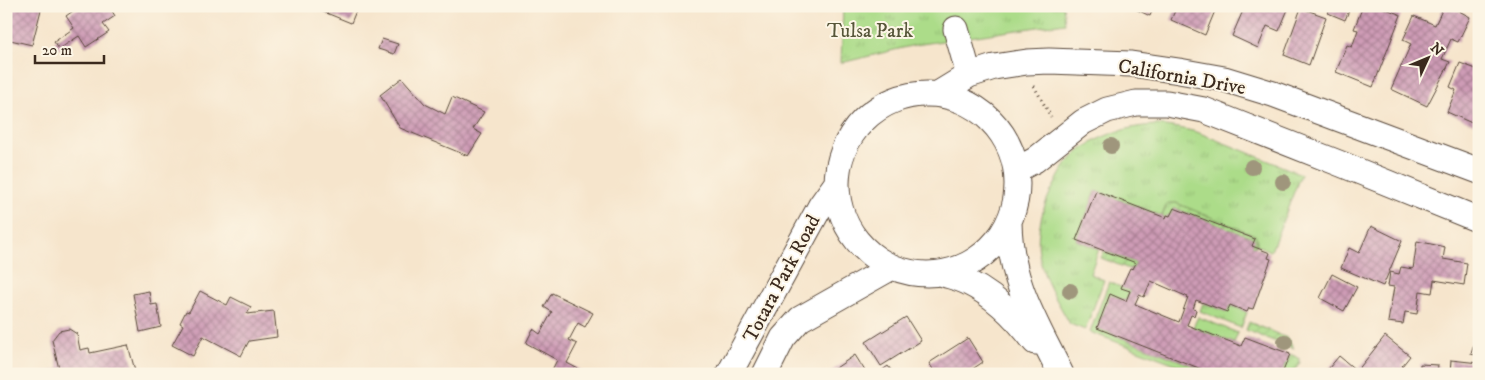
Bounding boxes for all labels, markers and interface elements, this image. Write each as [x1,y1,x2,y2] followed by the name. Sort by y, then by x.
[827,19,913,44] park label: Tulsa Park
[35,32,104,64] scale bar
[1402,32,1452,82] north arrow
[1426,39,1447,60] text: N
[42,41,72,60] text: 20 m
[1116,54,1248,101] street label: California Drive
[738,211,826,347] street label: Totara Park Road

